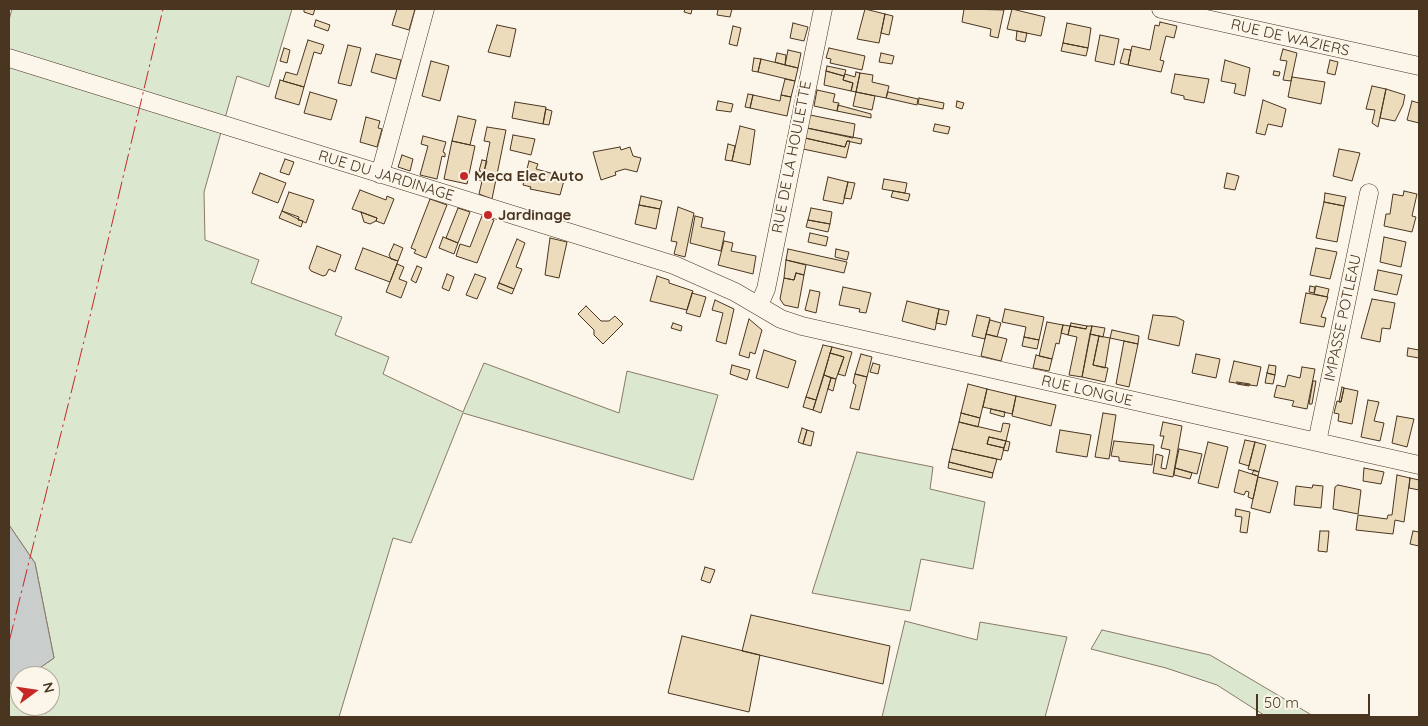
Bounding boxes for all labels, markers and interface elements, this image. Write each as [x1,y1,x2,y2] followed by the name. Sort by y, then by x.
[1229,16,1351,60] street label: RUE DE WAZIERS
[768,79,816,235] street label: RUE DE LA HOULETTE
[316,147,456,205] street label: RUE DU JARDINAGE
[474,167,584,185] place label: Meca Elec Auto
[458,170,470,182] marker: Meca Elec Auto
[498,206,571,224] place label: Jardinage
[482,209,494,221] marker: Jardinage
[1321,253,1365,383] street label: IMPASSE POTLEAU
[1040,372,1134,410] street label: RUE LONGUE
[10,666,60,716] north arrow
[39,680,59,695] text: N
[1258,684,1372,716] scale bar
[1264,693,1299,712] text: 50 m

